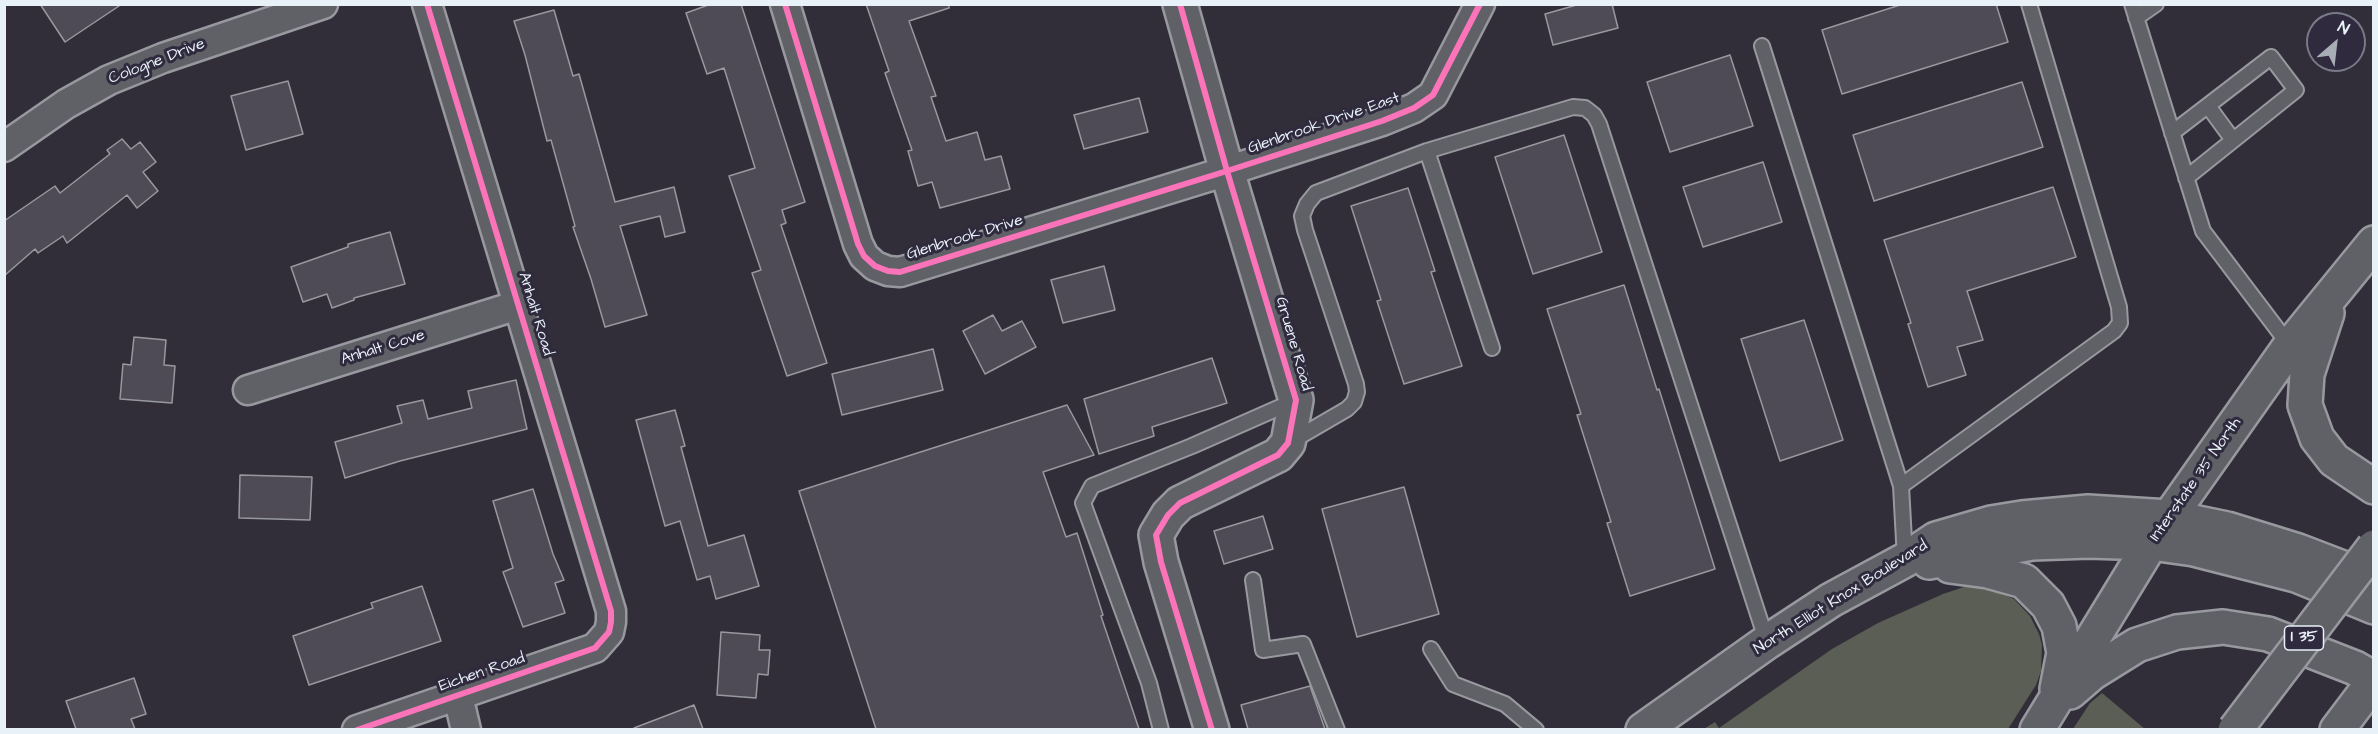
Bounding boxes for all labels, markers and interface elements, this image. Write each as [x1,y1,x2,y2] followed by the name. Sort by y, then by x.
[2306,12,2366,72] north arrow
[2334,16,2353,40] text: N
[106,35,208,89] street label: Cologne Drive
[1246,89,1402,159] street label: Glenbrook Drive East
[904,211,1026,265] street label: Glenbrook Drive
[513,270,557,358] street label: Anhalt Road
[1270,295,1316,393] street label: Gruene Road
[339,326,427,370] street label: Anhalt Cove
[2146,414,2246,546] street label: Interstate 35 North
[1751,537,1931,659] street label: North Elliot Knox Boulevard
[2284,626,2324,650] road number: I 35
[436,649,528,697] street label: Eichen Road

